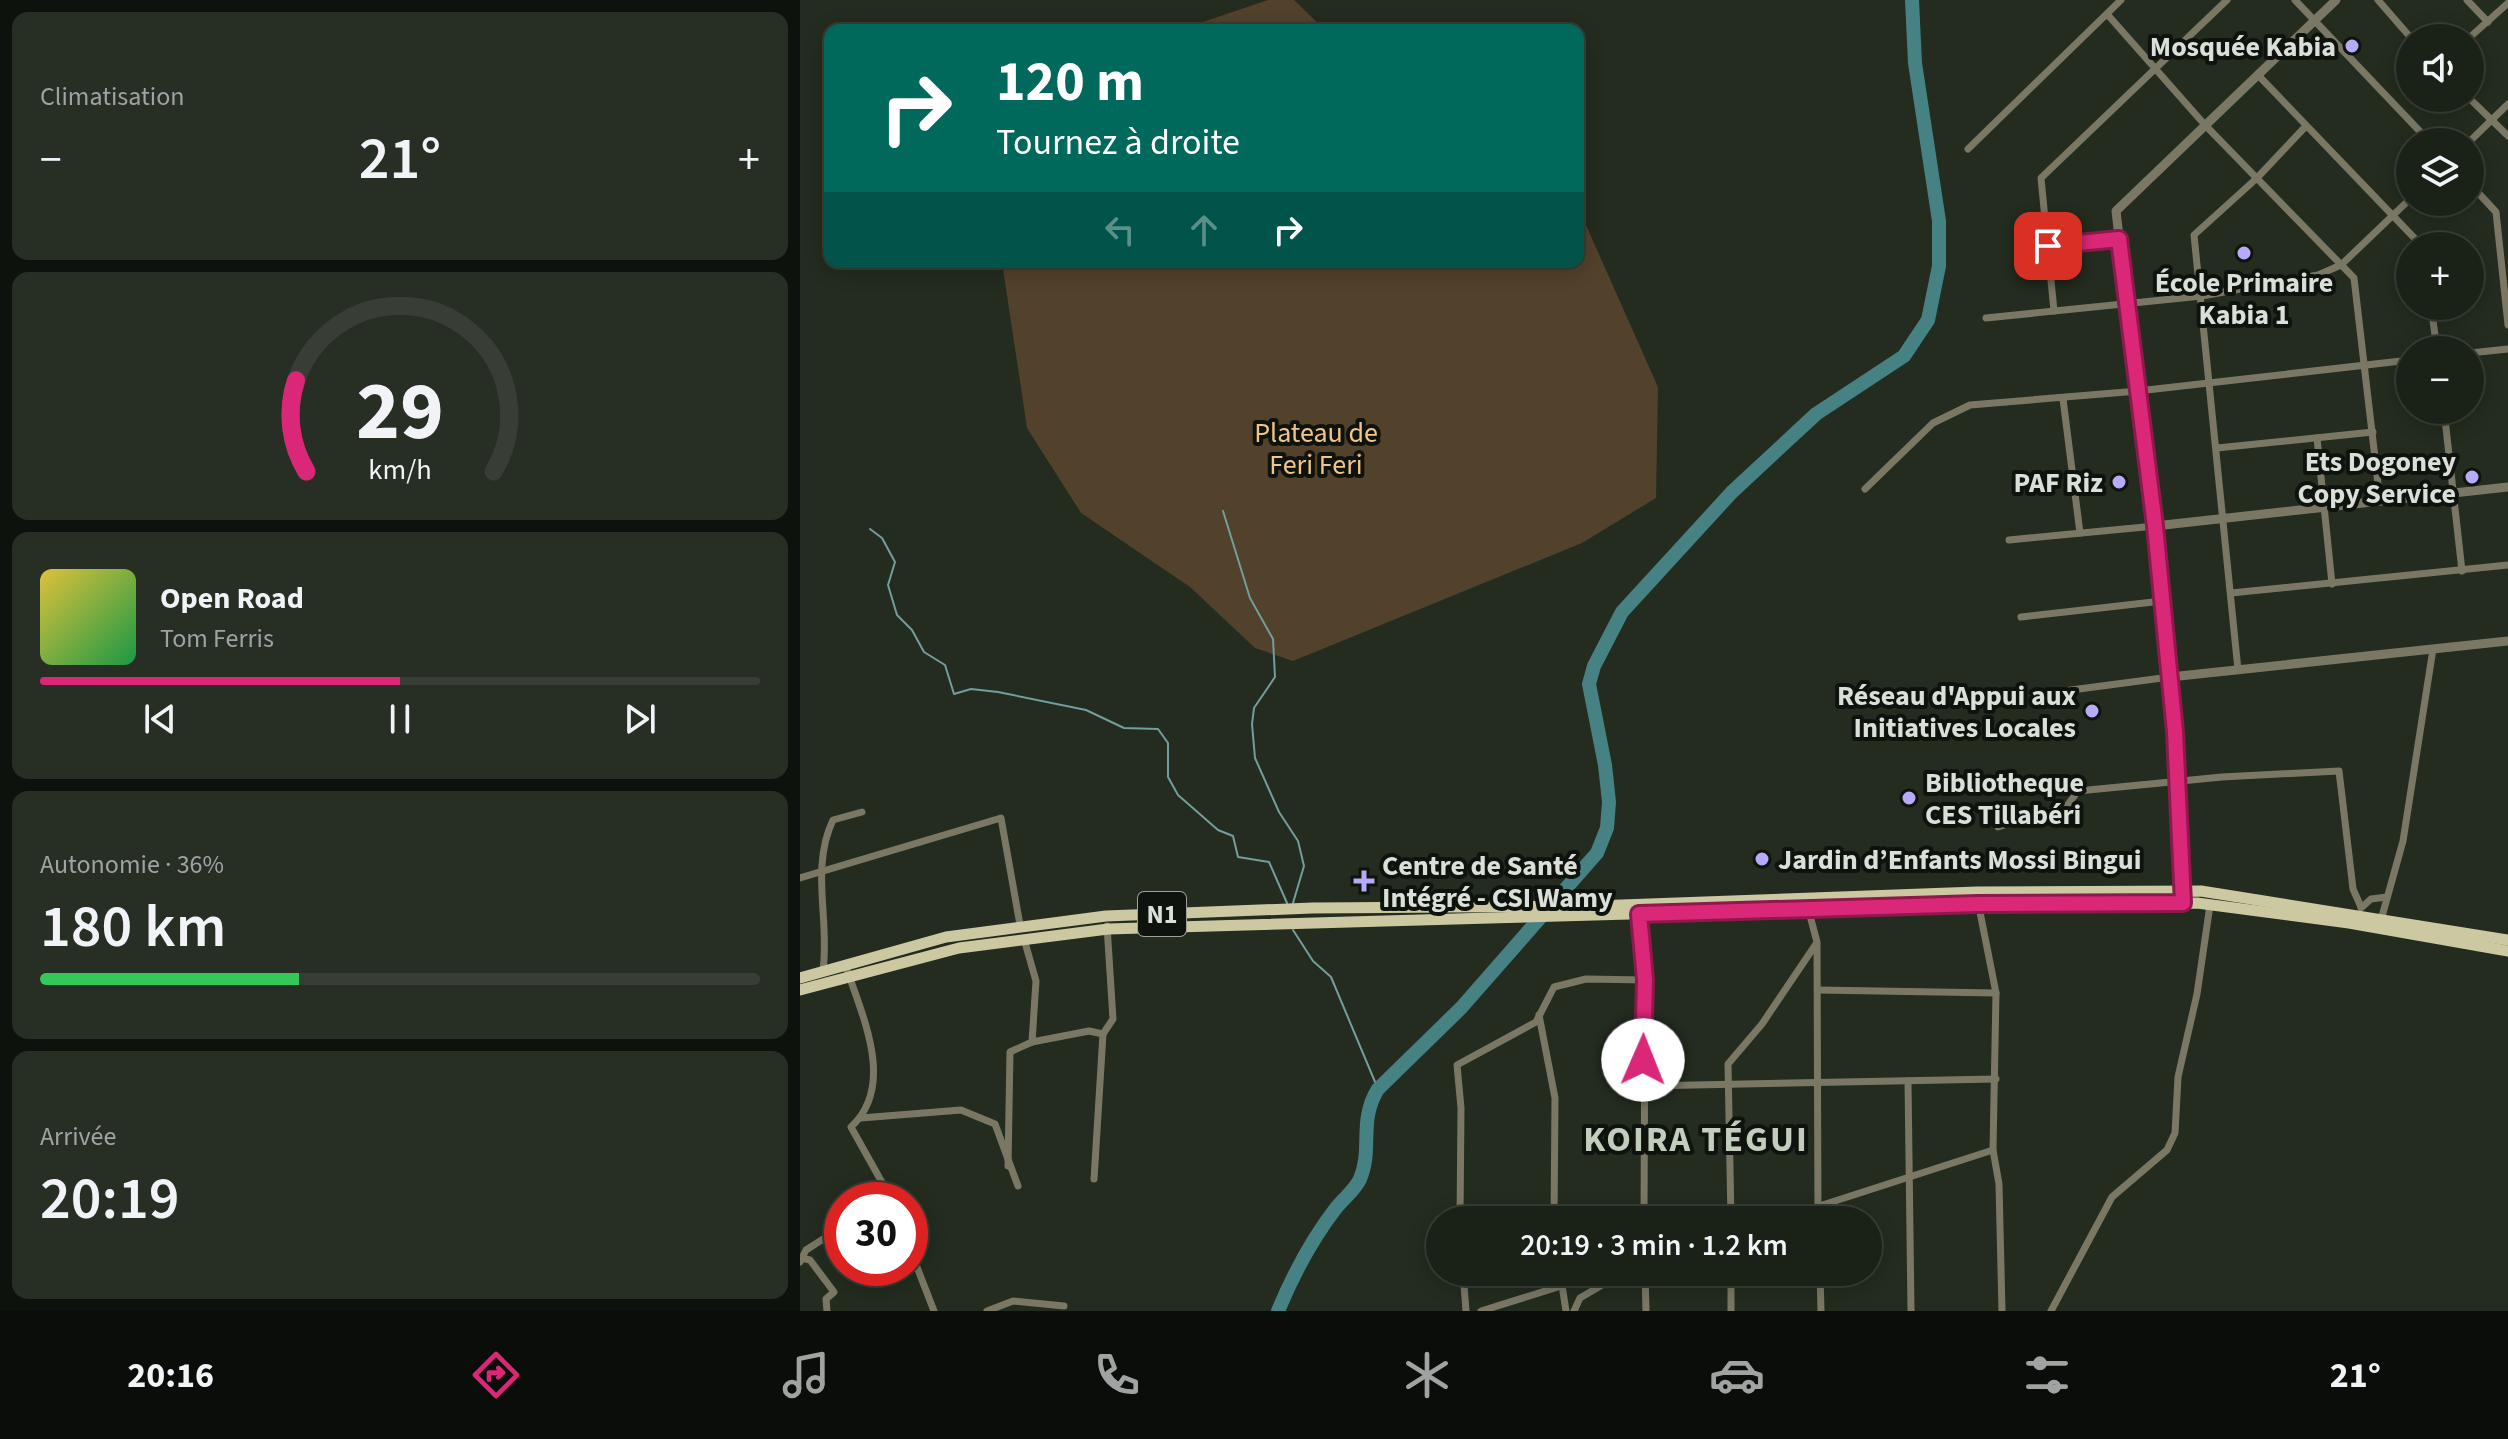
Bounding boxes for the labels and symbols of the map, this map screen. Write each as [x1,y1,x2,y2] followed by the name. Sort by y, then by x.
[2150,27,2336,67] place label: Mosquée Kabia
[2343,37,2361,55] marker: Mosquée Kabia
[2014,212,2082,280] pin
[2235,244,2253,262] marker: École Primaire Kabia 1
[2155,263,2333,335] place label: École Primaire Kabia 1
[1254,413,1378,485] park label: Plateau de Feri Feri
[2298,442,2456,514] place label: Ets Dogoney Copy Service
[2013,463,2103,503] place label: PAF Riz
[2463,468,2481,486] marker: Ets Dogoney Copy Service
[2110,473,2128,491] marker: PAF Riz
[1837,676,2076,748] place label: Réseau d'Appui aux Initiatives Locales
[2083,702,2101,720] marker: Réseau d'Appui aux Initiatives Locales
[1925,763,2084,835] place label: Bibliotheque CES Tillabéri
[1900,789,1918,807] marker: Bibliotheque CES Tillabéri
[1778,840,2141,880] place label: Jardin d’Enfants Mossi Bingui
[1382,846,1613,918] place label: Centre de Santé Intégré - CSI Wamy
[1753,850,1771,868] marker: Jardin d’Enfants Mossi Bingui
[1353,870,1375,892] marker: Centre de Santé Intégré - CSI Wamy
[1138,892,1186,936] road number: N1
[1601,1018,1685,1102] position arrow
[1583,1114,1809,1165] district label: KOIRA TÉGUI
[824,1182,928,1286] speed limit sign: 30

